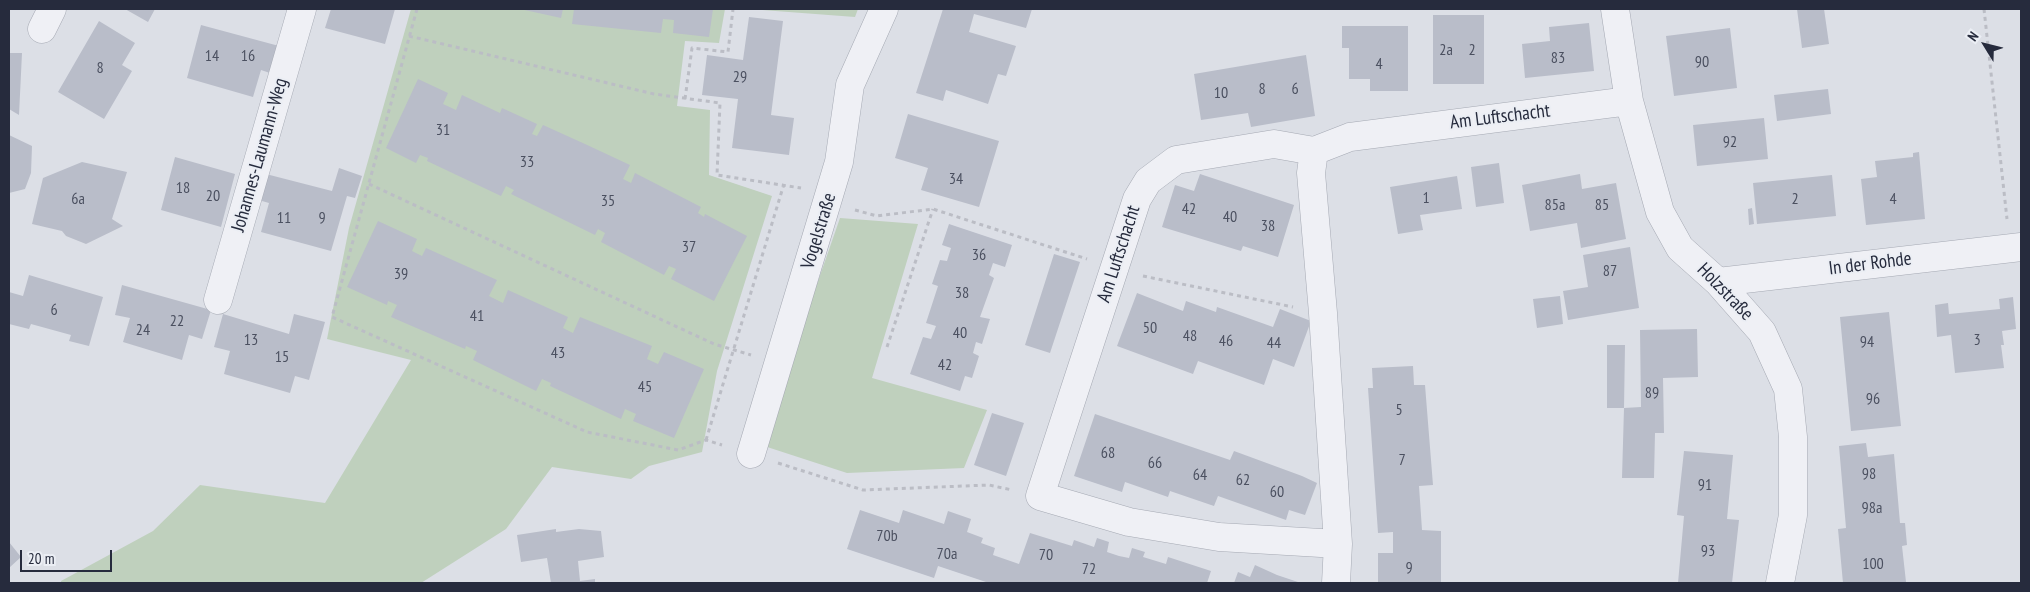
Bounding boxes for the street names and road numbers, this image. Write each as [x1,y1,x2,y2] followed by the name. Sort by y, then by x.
[227,76,293,234] street label: Johannes-Laumann-Weg
[1449,100,1551,134] street label: Am Luftschacht
[797,190,841,272] street label: Vogelstraße
[1093,203,1145,305] street label: Am Luftschacht
[1827,248,1913,280] street label: In der Rohde
[1692,258,1758,326] street label: Holzstraße

